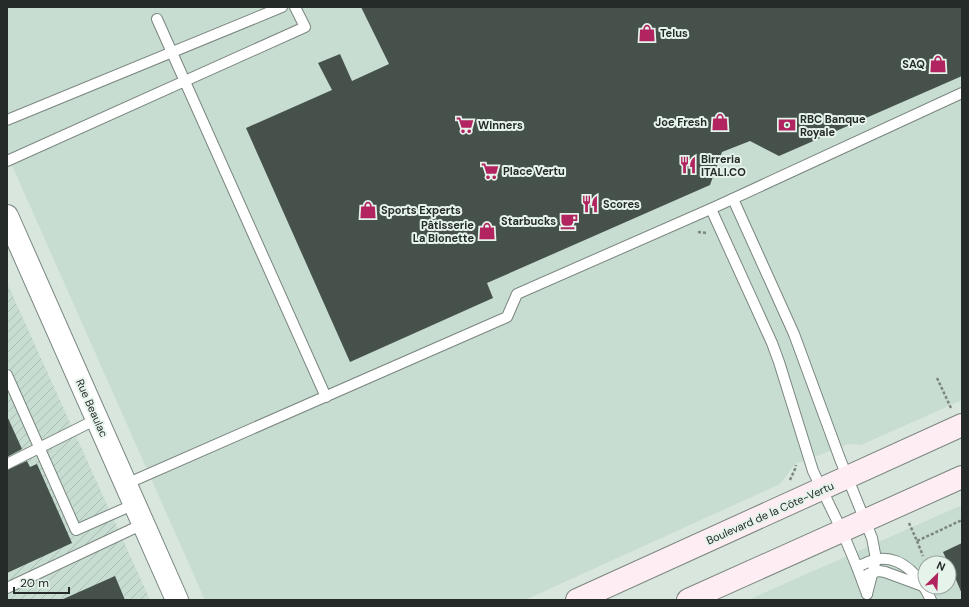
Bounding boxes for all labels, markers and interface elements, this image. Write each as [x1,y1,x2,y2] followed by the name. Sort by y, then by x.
[637,23,657,43] shop icon: Telus
[660,26,688,40] place label: Telus
[928,54,948,74] shop icon: SAQ
[902,57,925,71] place label: SAQ
[710,112,730,132] shop icon: Joe Fresh
[800,112,866,139] place label: RBC Banque Royale
[455,115,475,135] supermarket icon: Winners
[655,115,707,129] place label: Joe Fresh
[777,115,797,135] bank icon: RBC Banque Royale
[478,118,523,132] place label: Winners
[701,152,746,179] place label: Birreria ITALI.CO
[678,155,698,175] restaurant icon: Birreria ITALI.CO
[480,161,500,181] supermarket icon: Place Vertu
[503,164,565,178] place label: Place Vertu
[580,194,600,214] restaurant icon: Scores
[603,197,640,211] place label: Scores
[358,200,378,220] shop icon: Sports Experts
[381,203,461,217] place label: Sports Experts
[559,211,579,231] cafe icon: Starbucks
[501,214,556,228] place label: Starbucks
[413,218,474,245] place label: Pâtisserie La Bionette
[477,221,497,241] shop icon: Pâtisserie La Bionette
[73,377,111,439] street label: Rue Beaulac
[704,478,836,548] street label: Boulevard de la Côte-Vertu
[917,555,957,595] north arrow
[935,558,948,574] text: N
[14,569,69,595] scale bar
[20,575,49,591] text: 20 m

